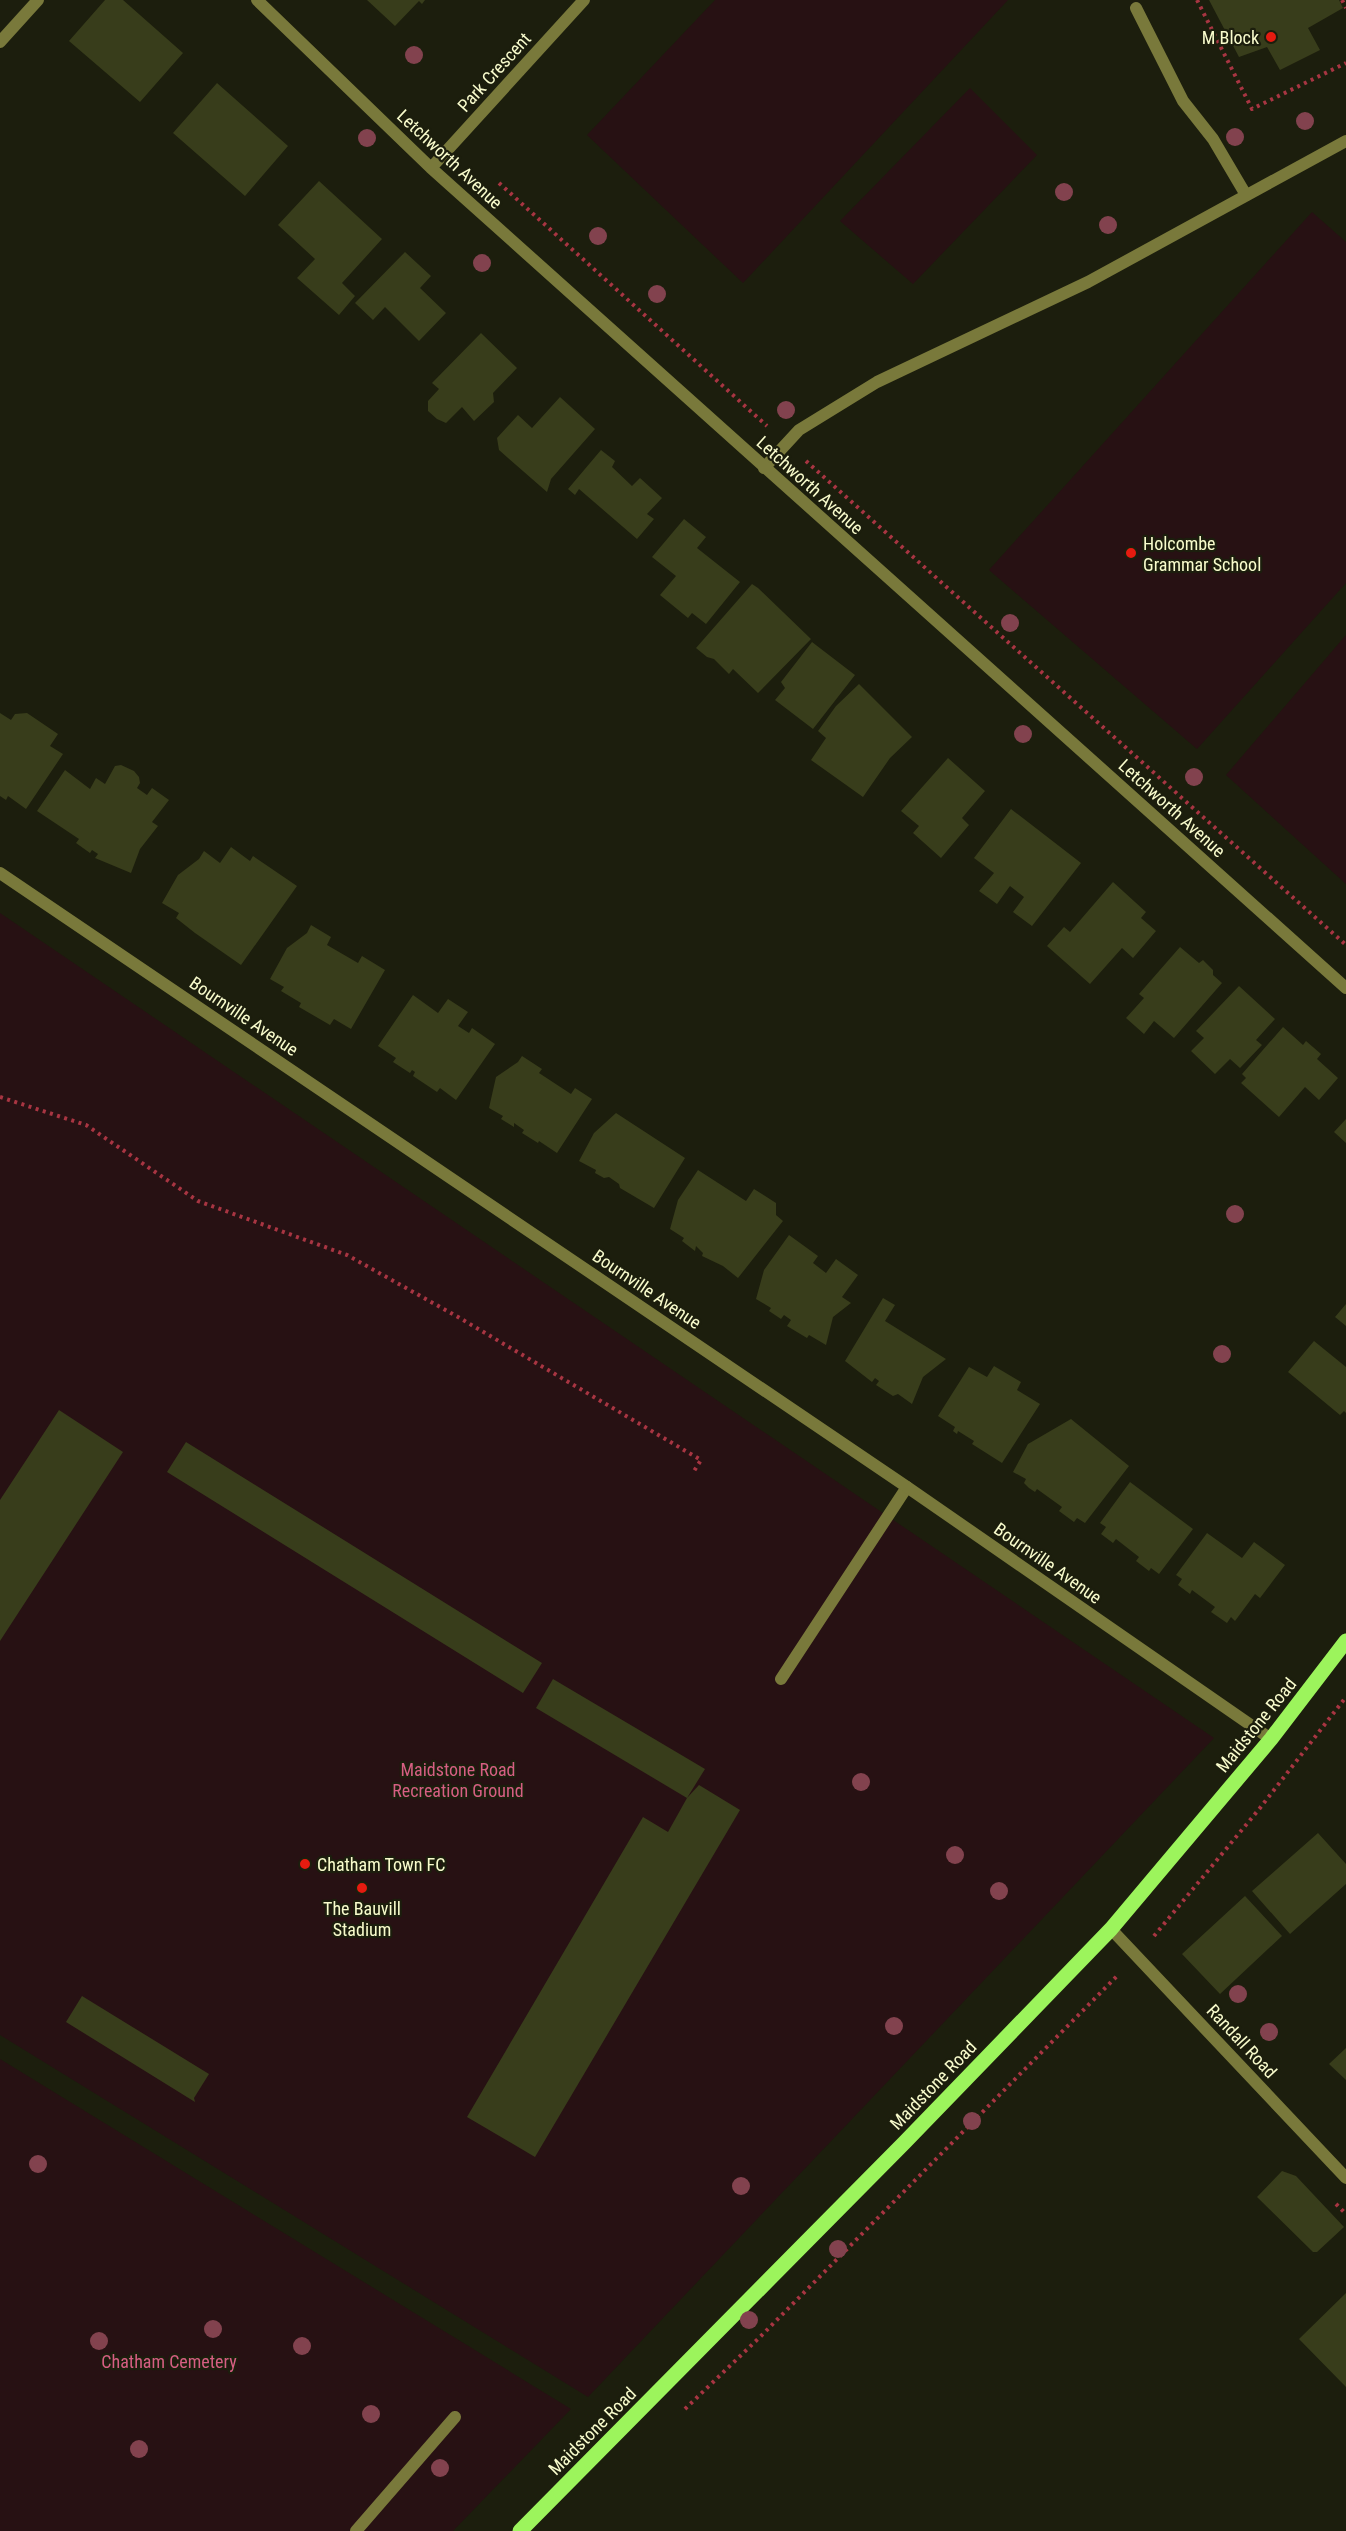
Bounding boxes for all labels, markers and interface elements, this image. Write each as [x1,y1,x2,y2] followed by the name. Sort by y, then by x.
[1202,27,1259,48] place label: M Block
[453,28,535,116] street label: Park Crescent
[1264,30,1278,44] marker: M Block
[393,105,507,213] street label: Letchworth Avenue
[752,432,868,538] street label: Letchworth Avenue
[1143,533,1261,575] place label: Holcombe Grammar School
[1124,546,1138,560] marker: Holcombe Grammar School
[1114,755,1230,861] street label: Letchworth Avenue
[186,972,302,1060] street label: Bournville Avenue
[589,1245,705,1333] street label: Bournville Avenue
[990,1518,1106,1608] street label: Bournville Avenue
[1212,1674,1300,1776] street label: Maidstone Road
[392,1759,524,1801] park label: Maidstone Road Recreation Ground
[317,1854,445,1875] place label: Chatham Town FC
[298,1857,312,1871] marker: Chatham Town FC
[355,1881,369,1895] marker: The Bauvill Stadium
[323,1898,401,1940] place label: The Bauvill Stadium
[1203,2000,1281,2082] street label: Randall Road
[885,2036,981,2134] street label: Maidstone Road
[101,2351,237,2372] park label: Chatham Cemetery
[544,2383,640,2479] street label: Maidstone Road

